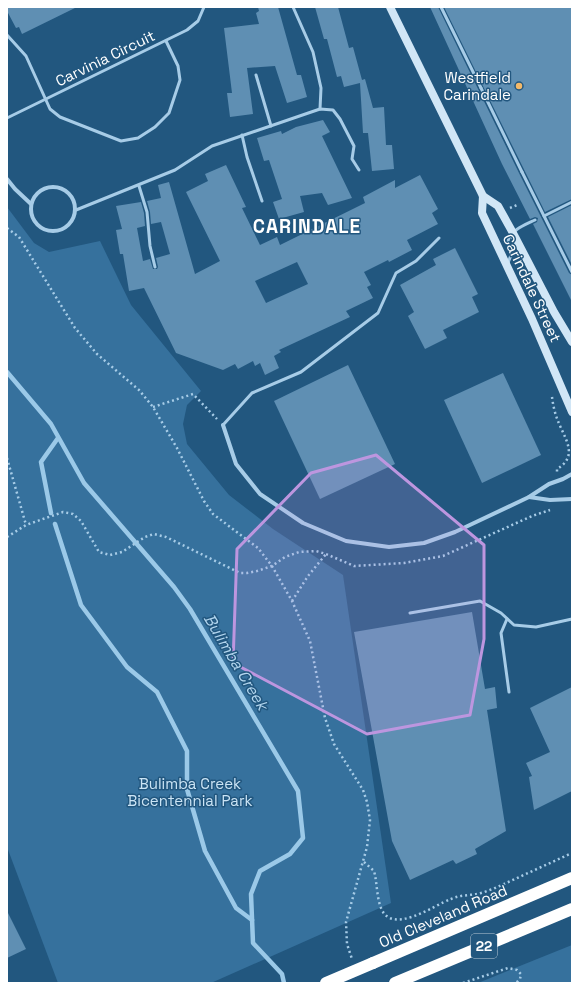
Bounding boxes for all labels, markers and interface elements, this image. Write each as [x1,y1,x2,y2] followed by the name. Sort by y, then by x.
[52,26,158,90] street label: Carvinia Circuit
[443,68,511,104] place label: Westfield Carindale
[514,81,524,91] marker: Westfield Carindale
[253,214,361,239] district label: CARINDALE
[499,231,565,345] street label: Carindale Street
[199,610,274,716] water label: Bulimba Creek
[127,774,253,810] park label: Bulimba Creek Bicentennial Park
[376,880,510,952] street label: Old Cleveland Road
[471,934,497,958] road number: 22

